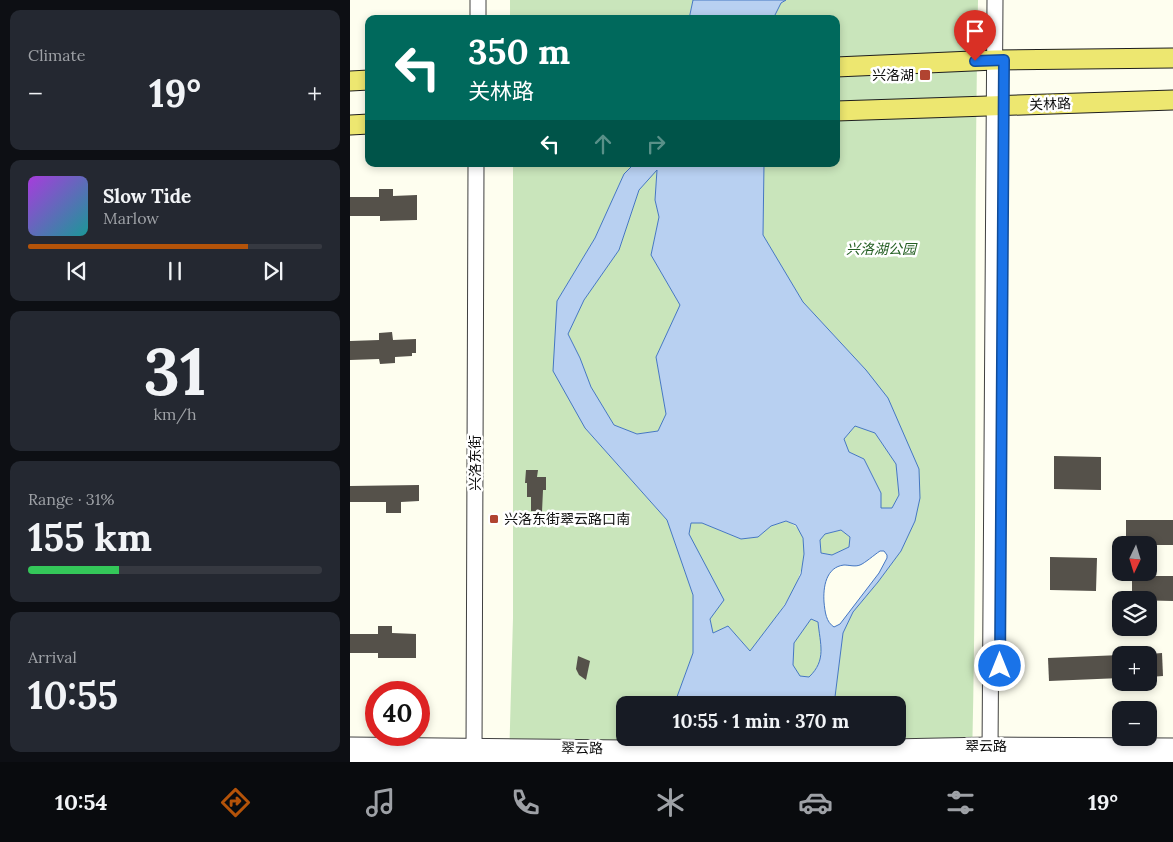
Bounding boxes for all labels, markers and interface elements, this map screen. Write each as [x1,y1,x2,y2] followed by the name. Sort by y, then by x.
[954,10,996,61] pin
[961,17,989,45] icon: arrive
[468,29,570,74] text: 350 m
[385,35,450,100] icon: left
[28,45,85,65] text: Climate
[872,66,914,84] place label: 兴洛湖
[918,68,932,82] marker: 兴洛湖
[149,69,201,117] text: 19°
[28,76,43,112] text: −
[307,76,322,112] text: +
[468,77,534,105] text: 关林路
[1029,94,1071,114] street label: 关林路
[536,130,564,158] icon: left
[589,130,617,158] icon: ahead
[642,130,670,158] icon: right
[103,184,191,208] text: Slow Tide
[103,208,159,228] text: Marlow
[846,240,918,258] park label: 兴洛湖公园
[63,257,91,285] icon: previous
[161,257,189,285] icon: pause
[259,257,287,285] icon: next
[144,330,206,413] text: 31
[153,404,197,424] text: km/h
[466,435,484,491] street label: 兴洛东街
[28,489,115,509] text: Range · 31%
[504,510,630,528] place label: 兴洛东街翠云路口南
[28,513,152,561] text: 155 km
[488,513,500,525] marker: 兴洛东街翠云路口南
[1112,536,1158,581] north arrow
[1112,536,1157,746] map controls
[1112,591,1157,636] button: layers
[973,639,1025,691] position arrow
[1112,646,1157,691] button: +
[28,647,77,667] text: Arrival
[28,671,118,719] text: 10:55
[365,681,430,746] speed limit sign: 40
[1112,701,1157,746] button: −
[673,709,849,733] text: 10:55 · 1 min · 370 m
[965,737,1007,755] street label: 翠云路
[561,739,603,757] street label: 翠云路
[218,785,253,820] icon: directions
[363,785,398,820] icon: music
[508,785,543,820] icon: phone
[653,785,688,820] icon: climate
[798,785,833,820] icon: car
[943,785,978,820] icon: filters
[55,788,108,816] text: 10:54
[1088,788,1118,816] text: 19°

